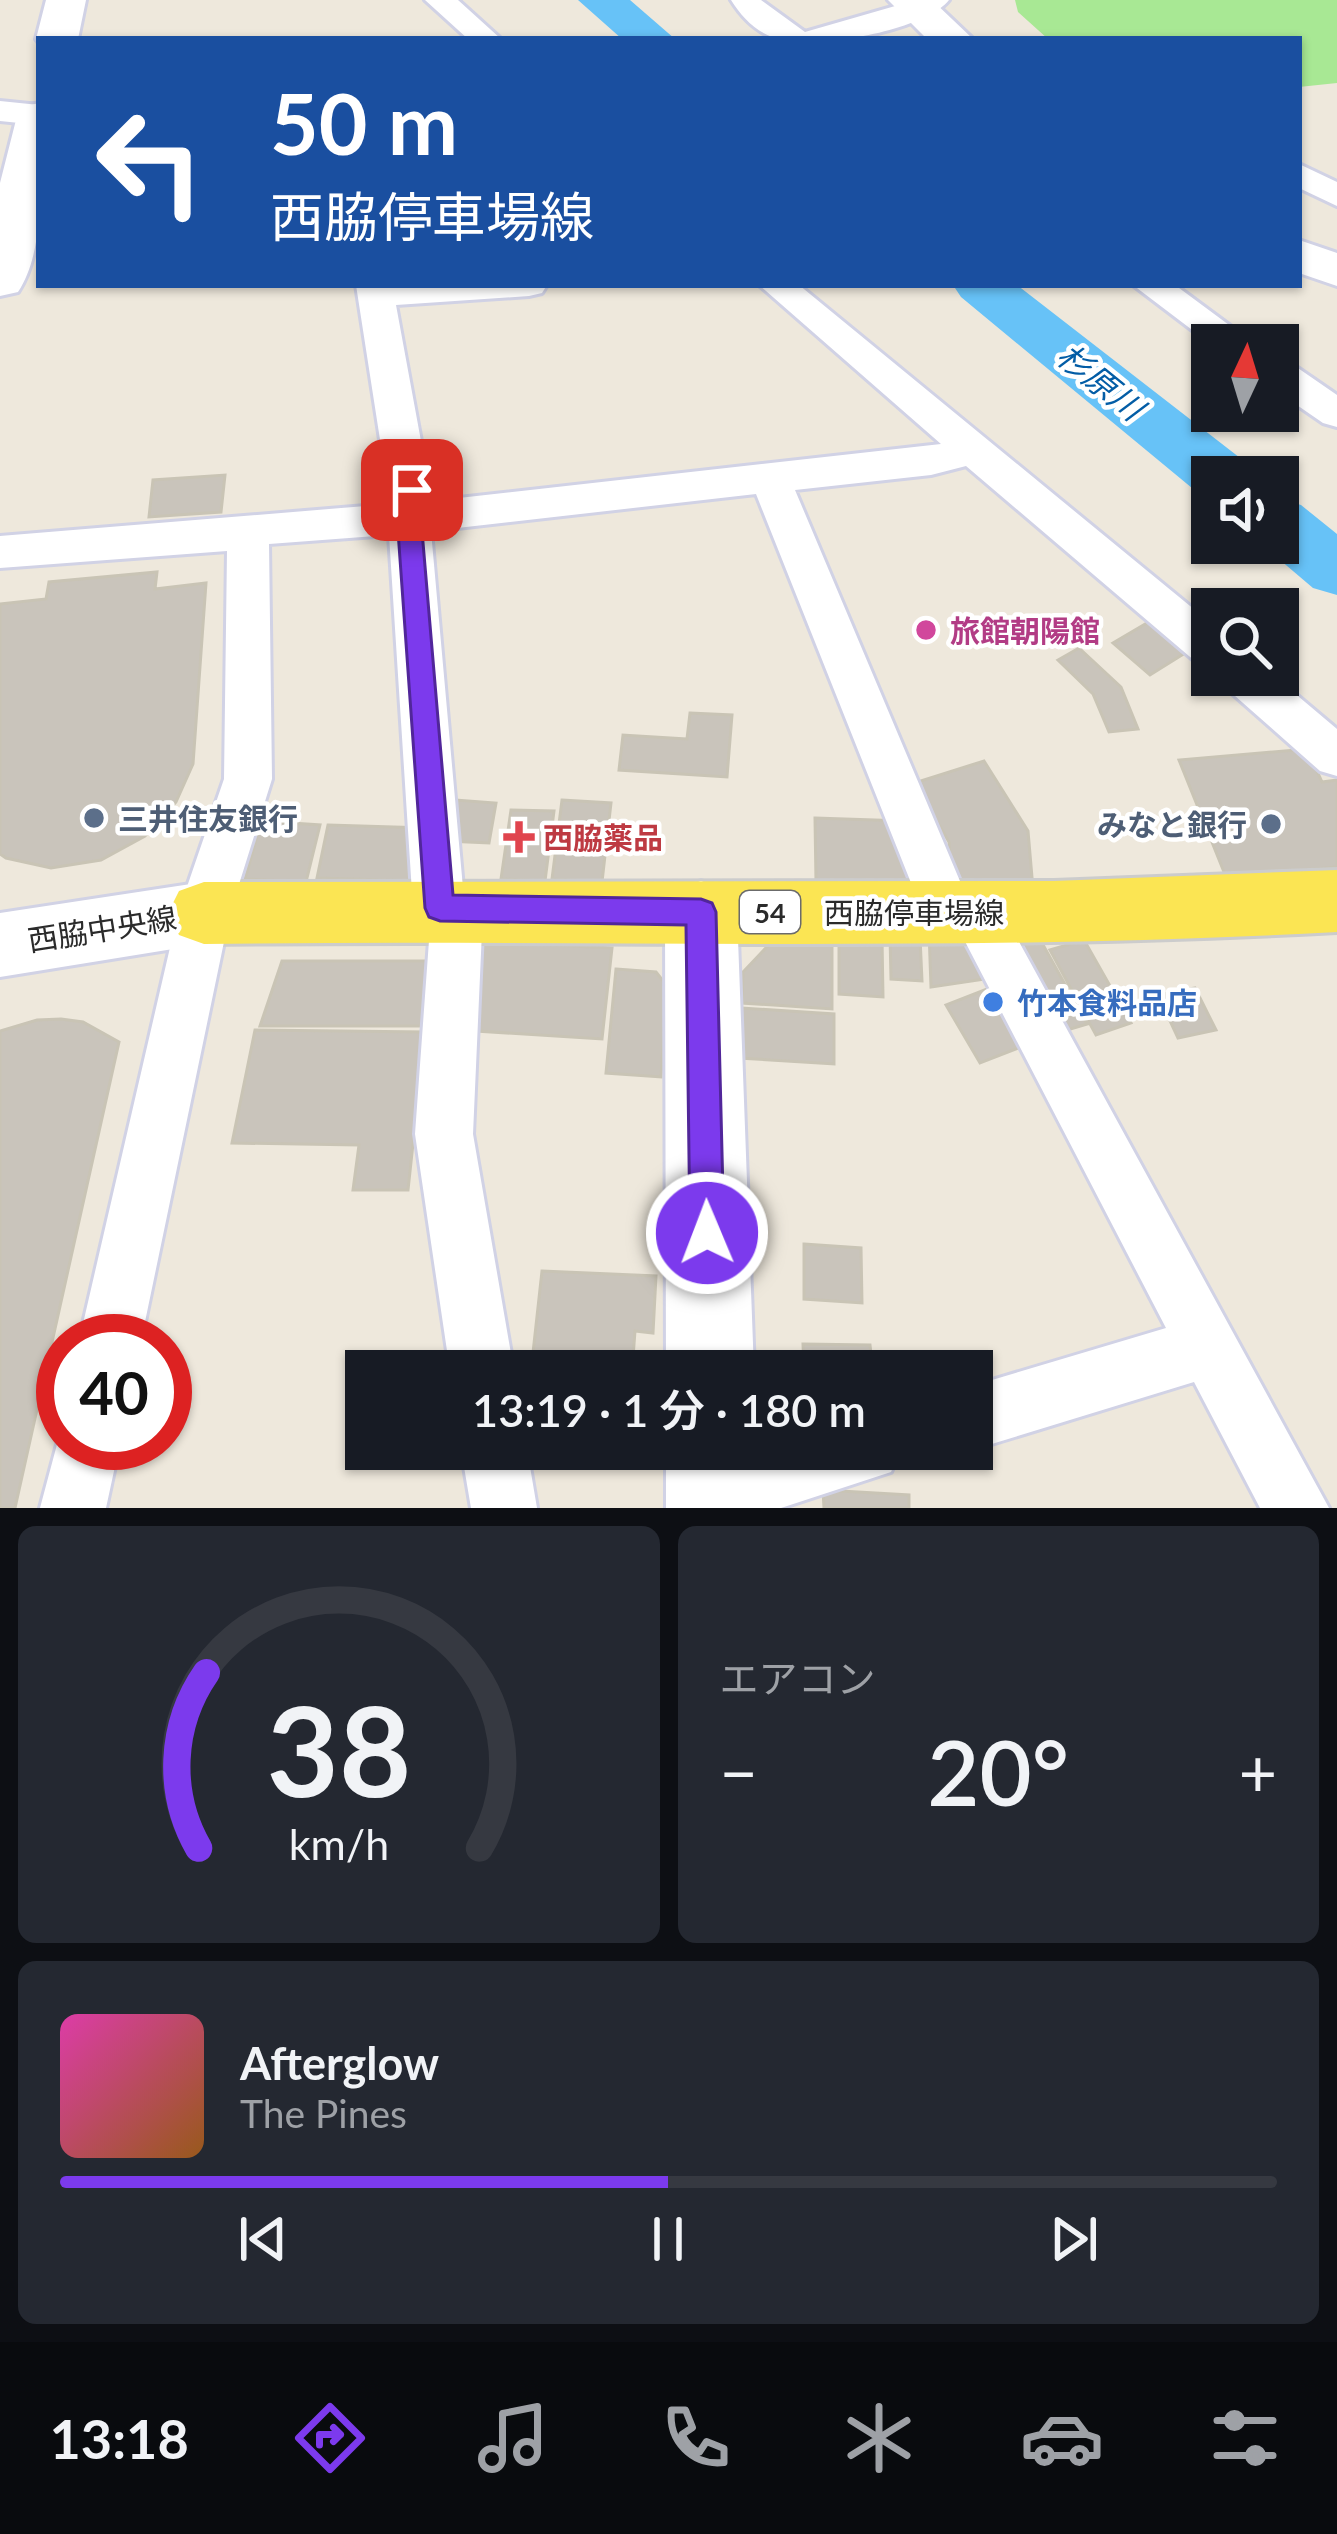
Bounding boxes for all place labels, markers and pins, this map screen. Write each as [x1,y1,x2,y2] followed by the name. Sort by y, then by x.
[361,439,463,541] pin
[950,612,1100,648] place label: 旅館朝陽館
[913,617,939,643] marker: 旅館朝陽館
[118,800,298,836] place label: 三井住友銀行
[81,805,107,831] marker: 三井住友銀行
[1097,806,1247,842] place label: みなと銀行
[1258,811,1284,837] marker: みなと銀行
[543,819,663,855] place label: 西脇薬品
[506,824,532,850] marker: 西脇薬品
[1017,984,1197,1020] place label: 竹本食料品店
[980,989,1006,1015] marker: 竹本食料品店

